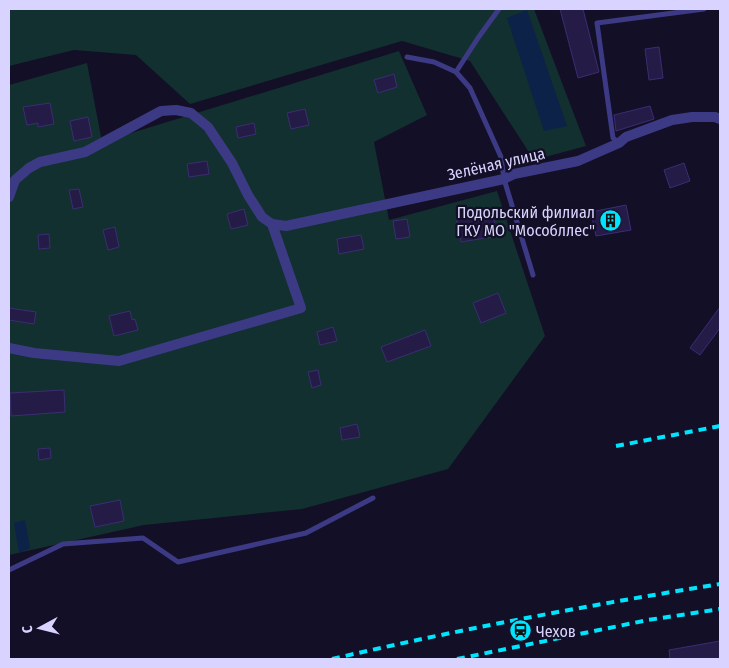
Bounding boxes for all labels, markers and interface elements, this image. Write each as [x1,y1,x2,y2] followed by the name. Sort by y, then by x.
[445,144,547,184] street label: Зелёная улица
[456,203,595,240] place label: Подольский филиал ГКУ МО "Мособллес"
[599,209,623,233] building icon: Подольский филиал ГКУ МО "Мособллес"
[15,603,65,653] north arrow
[508,619,532,643] station icon: Чехов
[536,622,576,641] place label: Чехов
[19,624,36,634] text: С

